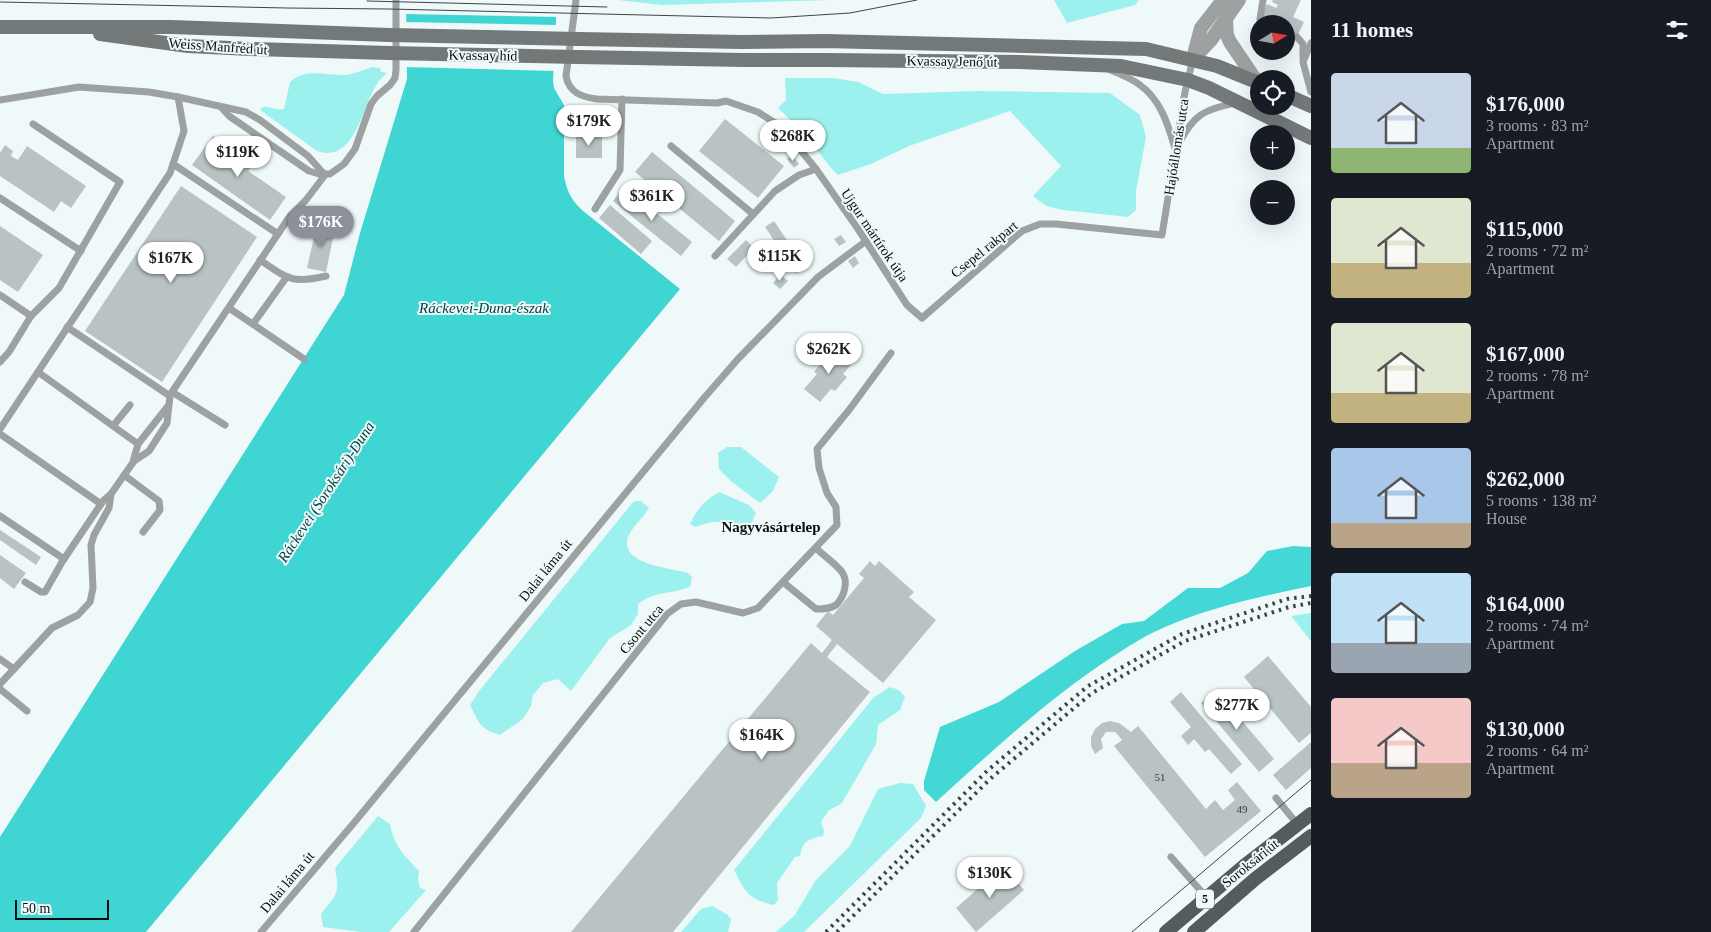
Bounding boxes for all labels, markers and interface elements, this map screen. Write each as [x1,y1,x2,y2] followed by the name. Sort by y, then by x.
[1250,15,1295,60] north arrow
[1250,15,1295,225] map controls
[1663,16,1691,44] icon: filters
[1331,18,1413,42] text: 11 homes
[168,36,268,57] street label: Weiss Manfréd út
[448,47,518,64] street label: Kvassay híd
[906,53,998,70] street label: Kvassay Jenő út
[1250,70,1295,115] button: locate
[1486,92,1565,116] text: $176,000
[1371,93,1431,153] icon: home
[1161,97,1192,196] street label: Hajóállomás utca
[554,104,624,147] pin: $179K
[567,112,611,129] text: $179K
[1486,117,1589,134] text: 3 rooms · 83 m²
[758,120,828,162] pin: $268K
[1250,125,1295,170] button: +
[771,127,815,144] text: $268K
[1486,135,1554,152] text: Apartment
[203,136,273,178] pin: $119K
[216,143,260,160] text: $119K
[617,180,687,222] pin: $361K
[1250,180,1295,225] button: −
[838,186,912,285] street label: Ujgur mártírok útja
[630,187,674,204] text: $361K
[286,206,356,248] pin: $176K
[299,213,343,230] text: $176K
[1486,217,1564,241] text: $115,000
[948,218,1021,281] street label: Csepel rakpart
[1371,218,1431,278] icon: home
[745,240,815,282] pin: $115K
[136,242,206,284] pin: $167K
[1486,242,1589,259] text: 2 rooms · 72 m²
[758,247,802,264] text: $115K
[149,249,193,266] text: $167K
[1486,260,1554,277] text: Apartment
[418,300,549,316] water label: Ráckevei-Duna-észak
[794,332,864,375] pin: $262K
[807,340,851,357] text: $262K
[1486,342,1565,366] text: $167,000
[1371,343,1431,403] icon: home
[1486,367,1589,384] text: 2 rooms · 78 m²
[1486,385,1554,402] text: Apartment
[274,419,378,566] water label: Ráckevei (Soroksári)-Duna
[1486,467,1565,491] text: $262,000
[1371,468,1431,528] icon: home
[1486,492,1597,509] text: 5 rooms · 138 m²
[1486,510,1527,527] text: House
[721,519,821,535] district label: Nagyvásártelep
[516,536,575,604] street label: Dalai láma út
[1486,592,1565,616] text: $164,000
[1371,593,1431,653] icon: home
[617,601,667,657] street label: Csont utca
[1486,617,1589,634] text: 2 rooms · 74 m²
[1486,635,1554,652] text: Apartment
[1202,688,1272,731] pin: $277K
[1215,696,1259,713] text: $277K
[1486,717,1565,741] text: $130,000
[727,718,797,761] pin: $164K
[1371,718,1431,778] icon: home
[740,726,784,743] text: $164K
[1486,742,1589,759] text: 2 rooms · 64 m²
[1486,760,1554,777] text: Apartment
[1155,771,1166,783] house number: 51
[1237,803,1248,815] house number: 49
[1219,836,1282,891] street label: Soroksári út
[257,849,317,916] street label: Dalai láma út
[955,856,1025,899] pin: $130K
[968,864,1012,881] text: $130K
[1196,890,1214,909] road number: 5
[15,897,109,920] scale bar
[22,901,50,916] text: 50 m

